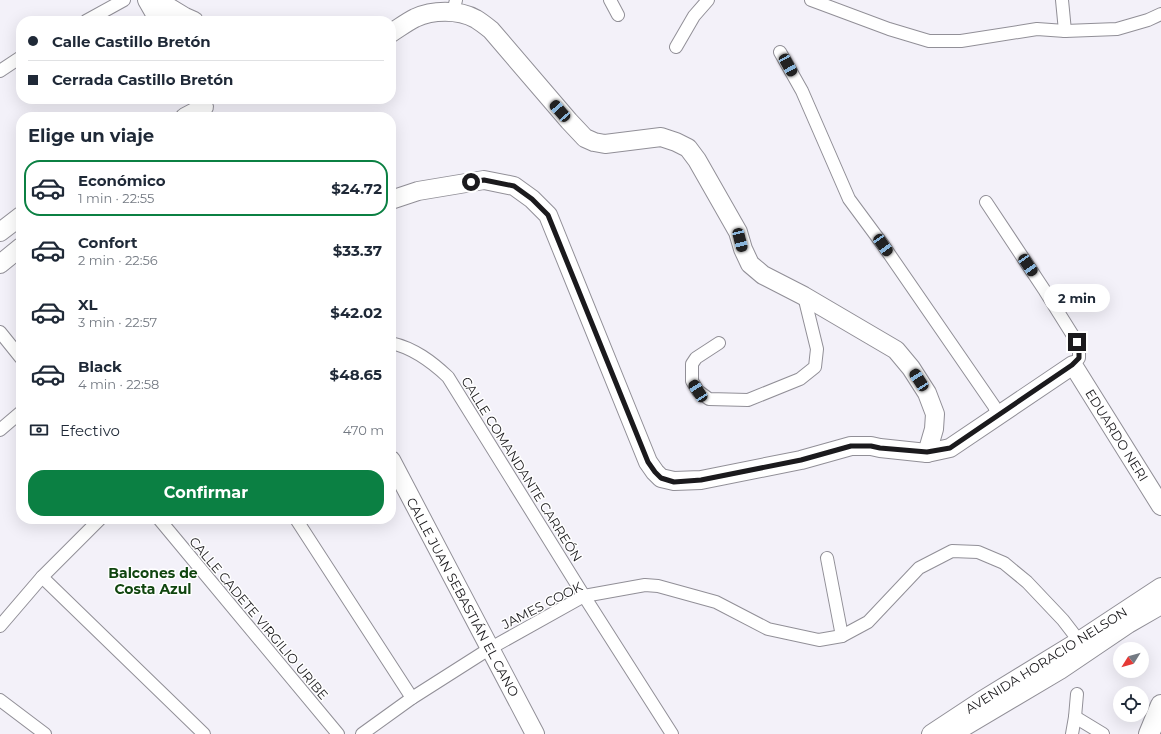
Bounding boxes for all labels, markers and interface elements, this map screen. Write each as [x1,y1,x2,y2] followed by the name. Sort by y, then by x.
[52,32,211,51] text: Calle Castillo Bretón
[777,52,799,78] car
[52,70,233,89] text: Cerrada Castillo Bretón
[548,98,572,124] car
[28,125,154,147] text: Elige un viaje
[30,170,66,206] icon: car
[78,171,166,190] text: Económico
[462,173,480,191] route start
[331,179,382,198] text: $24.72
[78,190,154,206] text: 1 min · 22:55
[731,227,749,253] car
[30,232,66,268] icon: car
[871,232,895,258] car
[78,233,138,252] text: Confort
[333,241,382,260] text: $33.37
[78,252,158,268] text: 2 min · 22:56
[1016,252,1040,278] car
[1044,284,1110,312] callout: 2 min
[1058,290,1096,306] text: 2 min
[30,294,66,330] icon: car
[78,295,97,314] text: XL
[330,303,382,322] text: $42.02
[78,314,157,330] text: 3 min · 22:57
[1068,333,1086,351] route end
[30,356,66,392] icon: car
[78,357,122,376] text: Black
[330,365,382,384] text: $48.65
[907,367,931,393] car
[458,374,586,564] street label: CALLE COMANDANTE CARREÓN
[78,376,159,392] text: 4 min · 22:58
[686,378,710,404] car
[1082,386,1152,484] street label: EDUARDO NERI
[28,419,50,441] icon: cash
[60,421,120,440] text: Efectivo
[343,422,384,438] text: 470 m
[28,470,384,516] button: Confirmar
[403,495,523,699] street label: CALLE JUAN SEBASTIÁN EL CANO
[186,533,332,703] street label: CALLE CADETE VIRGILIO URIBE
[108,564,198,598] district label: Balcones de Costa Azul
[498,578,585,633] street label: JAMES COOK
[962,603,1130,717] street label: AVENIDA HORACIO NELSON
[1113,642,1149,678] north arrow
[1113,642,1149,722] map controls
[1113,686,1149,722] button: locate

